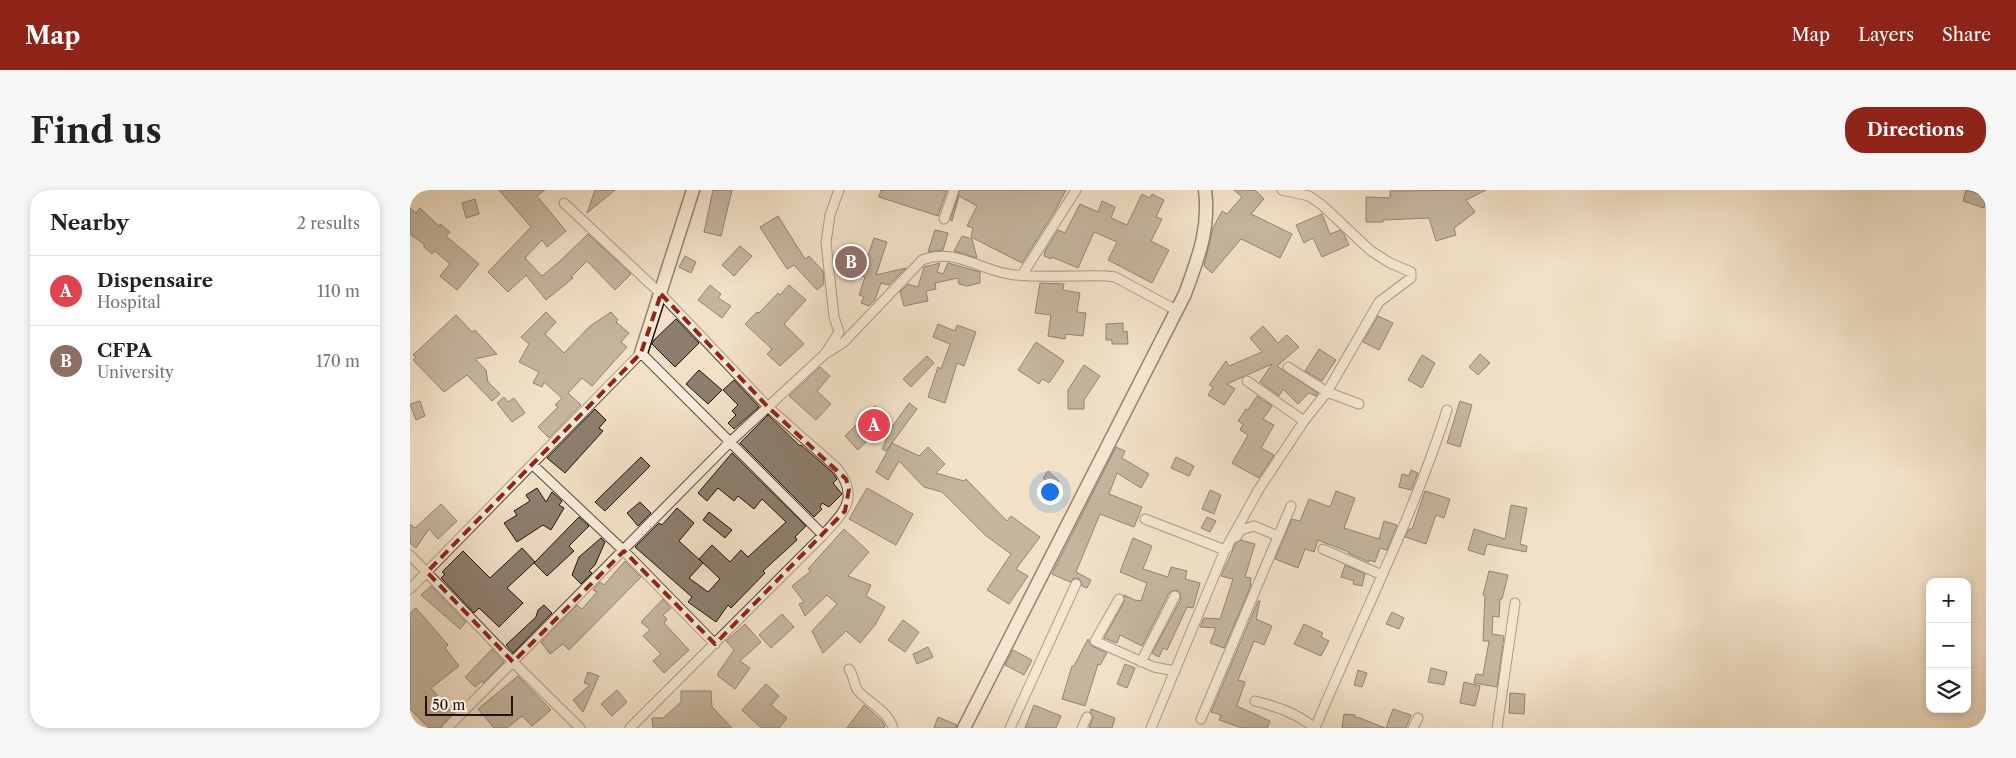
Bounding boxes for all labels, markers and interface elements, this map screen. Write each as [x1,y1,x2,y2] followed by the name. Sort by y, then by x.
[25,21,80,50] text: Map
[1792,24,1830,46] text: Map
[1858,24,1914,46] text: Layers
[1942,24,1991,46] text: Share
[1845,107,1986,153] button: Directions
[30,109,162,152] text: Find us
[50,210,129,235] text: Nearby
[297,213,360,233] text: 2 results
[835,243,867,281] pin: B
[97,269,213,292] text: Dispensaire
[60,281,72,301] text: A
[317,281,360,301] text: 110 m
[97,292,161,312] text: Hospital
[97,339,152,362] text: CFPA
[60,351,72,371] text: B
[316,351,360,371] text: 170 m
[97,362,174,382] text: University
[858,406,890,444] pin: A
[1037,479,1063,505] your location
[1926,578,1971,713] map controls
[1926,578,1971,623] button: +
[1926,623,1971,668] button: −
[1926,668,1971,713] button: layers
[425,693,512,716] scale bar
[432,696,465,714] text: 50 m

